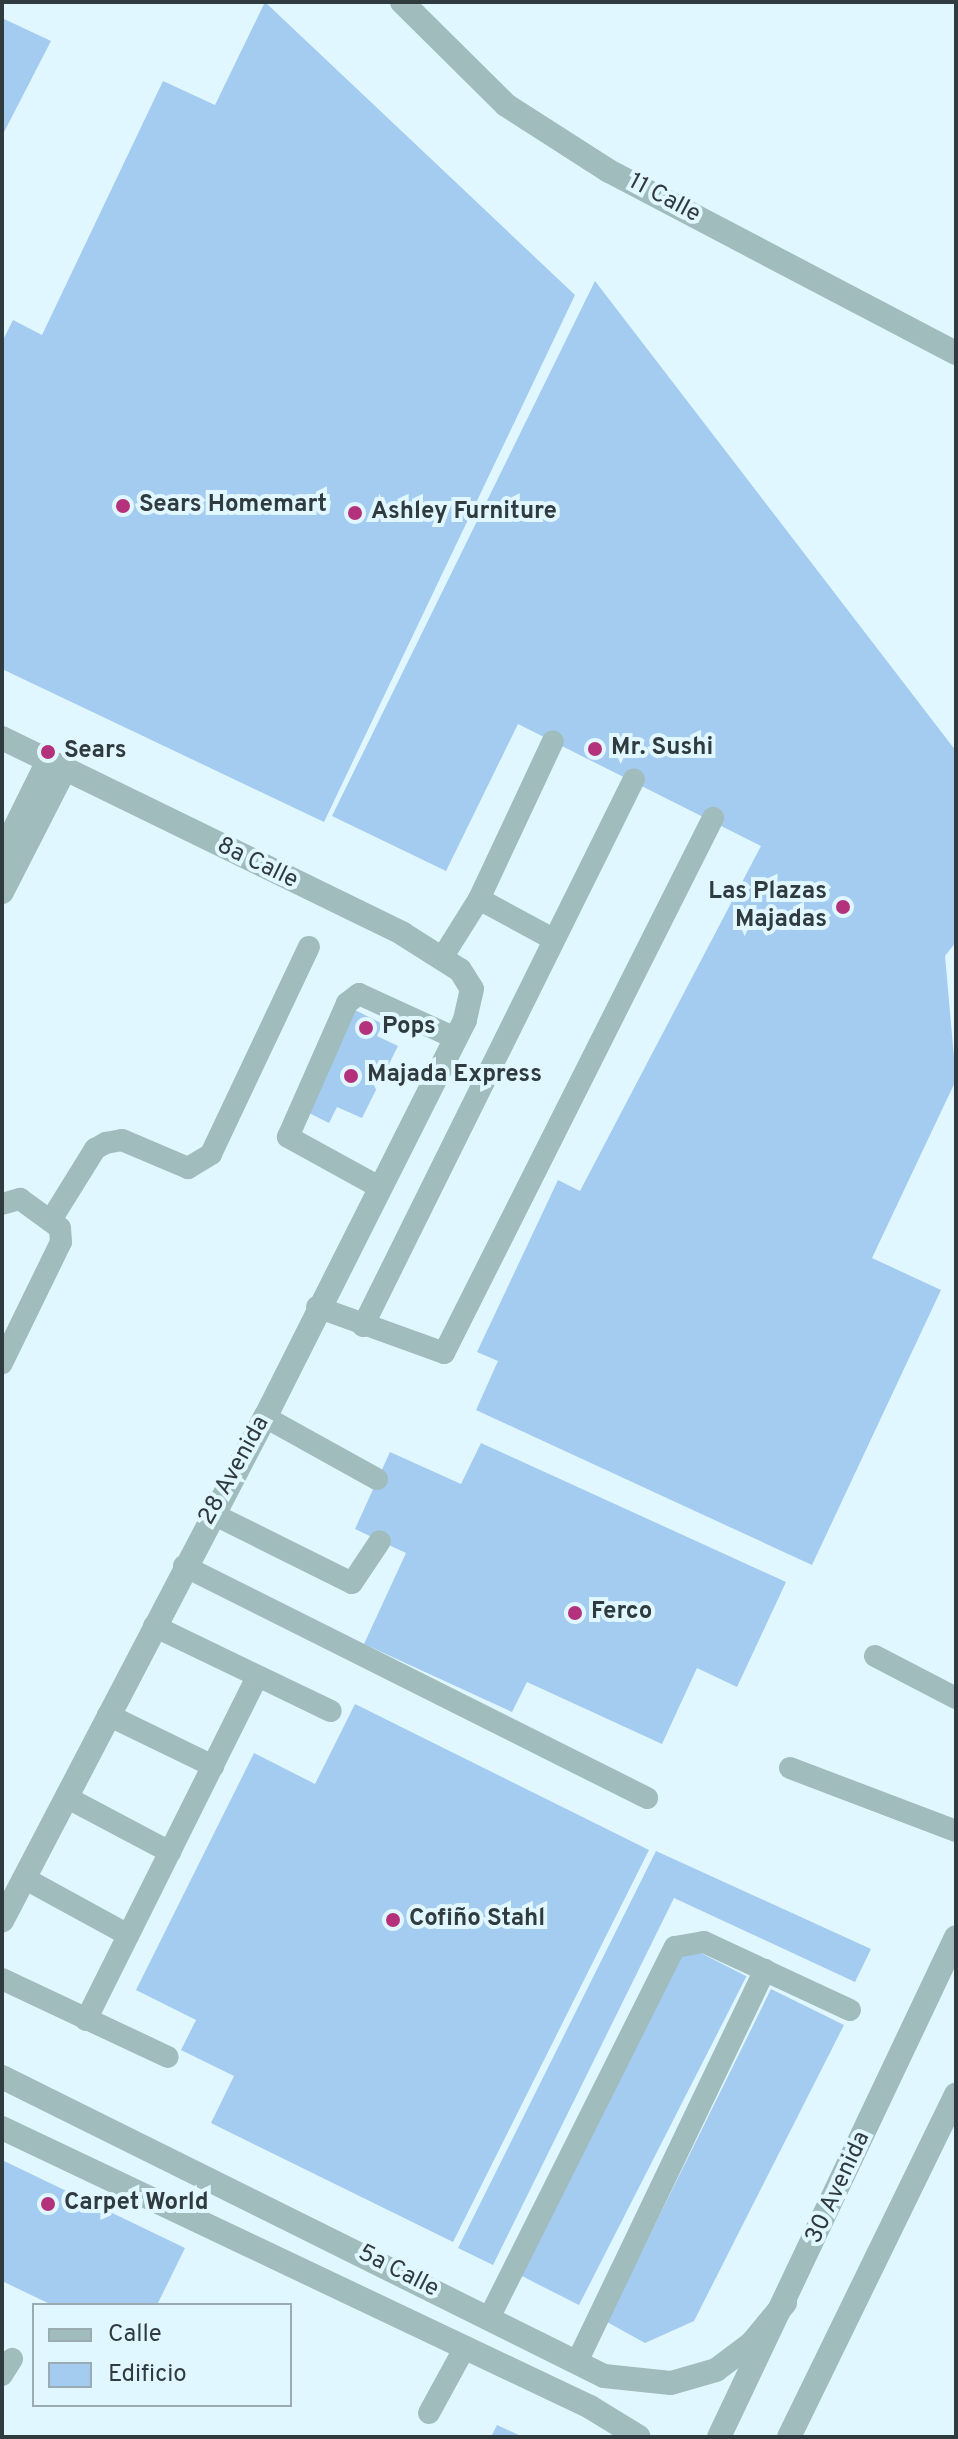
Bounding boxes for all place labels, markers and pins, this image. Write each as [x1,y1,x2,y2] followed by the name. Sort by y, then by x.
[139,492,327,520] place label: Sears Homemart
[114,497,132,515] marker: Sears Homemart
[371,499,557,527] place label: Ashley Furniture
[346,504,364,522] marker: Ashley Furniture
[611,735,713,763] place label: Mr. Sushi
[64,738,127,766] place label: Sears
[586,740,604,758] marker: Mr. Sushi
[39,743,57,761] marker: Sears
[708,879,827,935] place label: Las Plazas Majadas
[834,898,852,916] marker: Las Plazas Majadas
[382,1014,436,1042] place label: Pops
[357,1019,375,1037] marker: Pops
[367,1062,542,1090] place label: Majada Express
[342,1067,360,1085] marker: Majada Express
[591,1599,652,1627] place label: Ferco
[566,1604,584,1622] marker: Ferco
[409,1906,545,1934] place label: Cofiño Stahl
[384,1911,402,1929] marker: Cofiño Stahl
[64,2190,209,2218] place label: Carpet World
[39,2195,57,2213] marker: Carpet World

